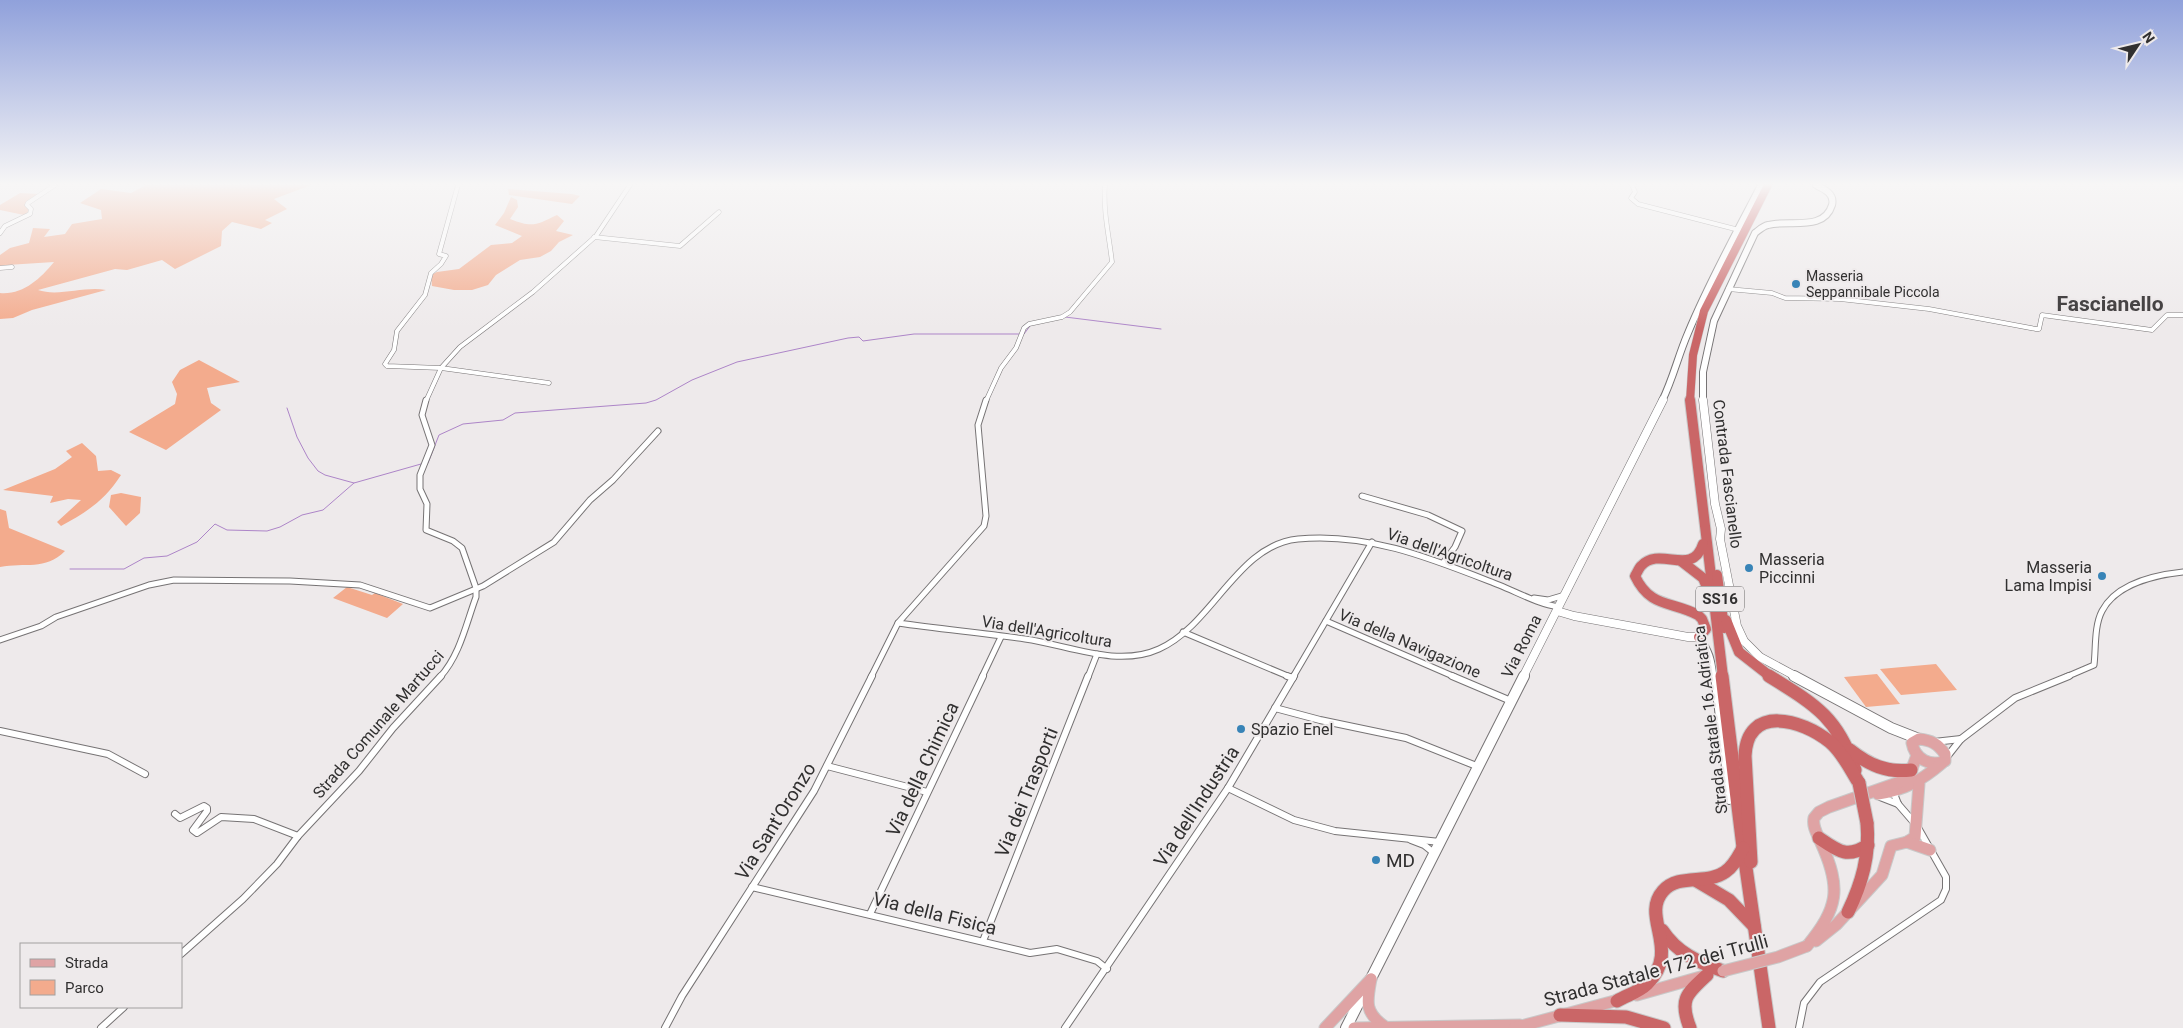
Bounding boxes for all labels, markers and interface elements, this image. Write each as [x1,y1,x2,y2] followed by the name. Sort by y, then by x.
[2113,20,2163,70] north arrow
[2139,29,2158,46] text: N
[1806,268,1940,300] place label: Masseria Seppannibale Piccola
[1790,278,1802,290] marker: Masseria Seppannibale Piccola
[2056,292,2164,316] district label: Fascianello
[1709,399,1746,550] street label: Contrada Fascianello
[1384,524,1515,585] street label: Via dell'Agricoltura
[1759,550,1825,587] place label: Masseria Piccinni
[2005,558,2092,595] place label: Masseria Lama Impisi
[1743,562,1755,574] marker: Masseria Piccinni
[2096,570,2108,582] marker: Masseria Lama Impisi
[1696,586,1744,612] road number: SS16
[1336,605,1484,682] street label: Via della Navigazione
[1497,611,1545,681] street label: Via Roma
[980,612,1114,651] street label: Via dell'Agricoltura
[1690,625,1731,815] street label: Strada Statale 16 Adriatica
[309,647,448,802] street label: Strada Comunale Martucci
[881,698,964,840] street label: Via della Chimica
[1251,720,1333,739] place label: Spazio Enel
[1235,723,1247,735] marker: Spazio Enel
[990,724,1063,860] street label: Via dei Trasporti
[1149,742,1244,871] street label: Via dell'Industria
[730,758,821,884] street label: Via Sant'Oronzo
[1386,849,1415,872] place label: MD
[1370,854,1382,866] marker: MD
[871,887,999,940] street label: Via della Fisica
[1541,929,1771,1012] street label: Strada Statale 172 dei Trulli
[20,943,182,1008] legend
[65,954,108,972] text: Strada
[65,979,104,997] text: Parco

